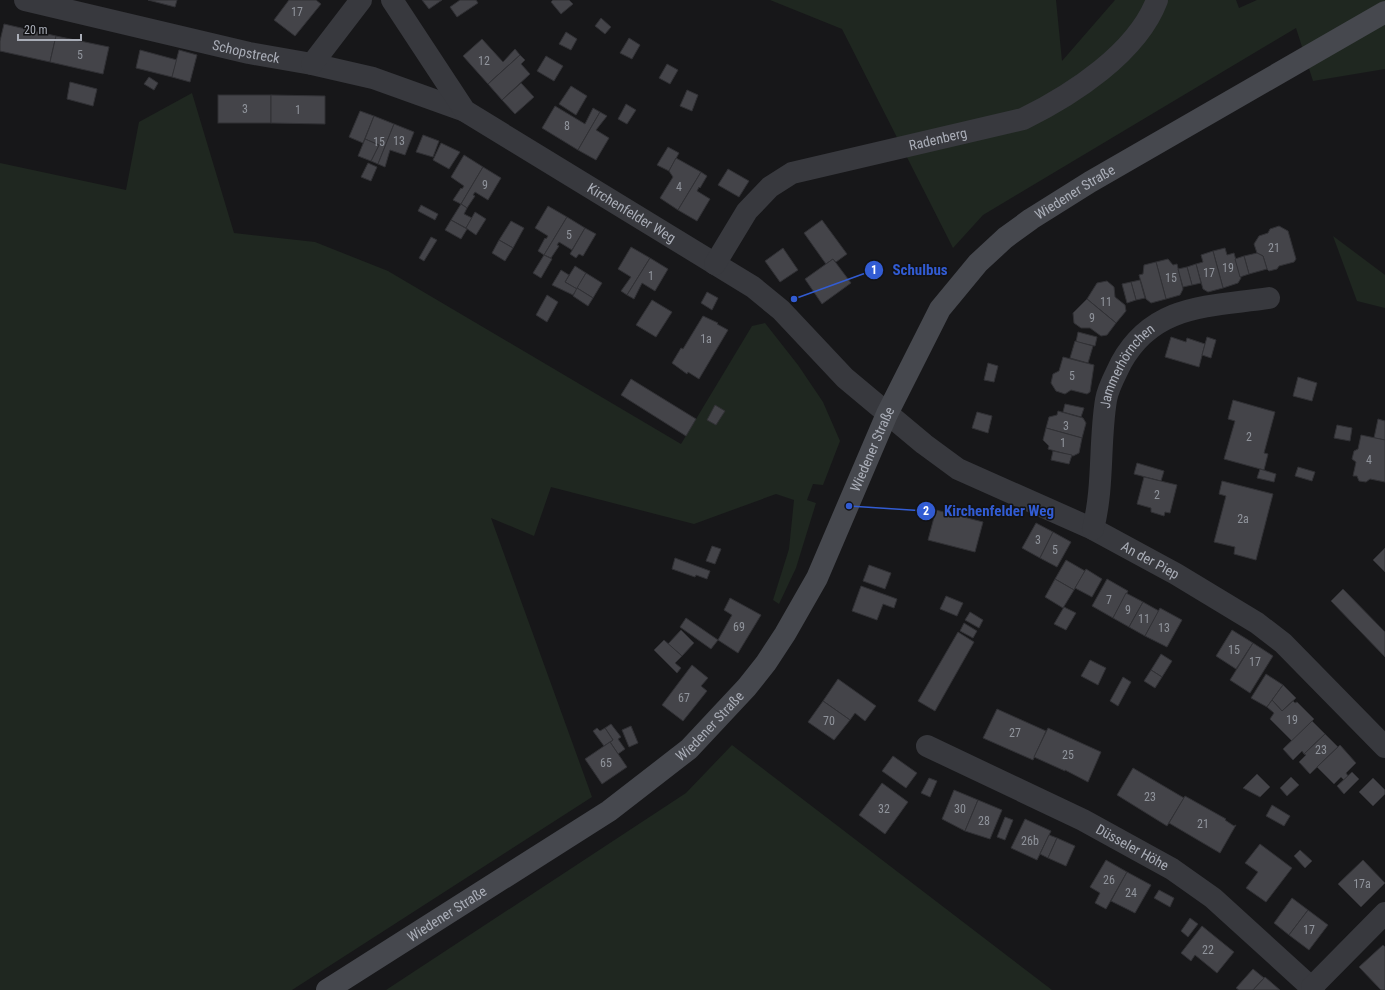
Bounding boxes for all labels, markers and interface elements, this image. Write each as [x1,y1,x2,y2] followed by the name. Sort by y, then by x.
[291,5,303,19] house number: 17
[18,16,81,42] scale bar
[24,23,48,37] text: 20 m
[211,37,282,66] street label: Schopstreck
[77,48,83,62] house number: 5
[478,54,490,68] house number: 12
[242,102,248,116] house number: 3
[295,103,301,117] house number: 1
[564,119,570,133] house number: 8
[907,124,968,153] street label: Radenberg
[393,134,405,148] house number: 13
[373,135,385,149] house number: 15
[1032,161,1118,223] street label: Wiedener Straße
[482,178,488,192] house number: 9
[584,180,679,246] street label: Kirchenfelder Weg
[676,180,682,194] house number: 4
[566,228,572,242] house number: 5
[1268,241,1280,255] house number: 21
[864,256,955,283] callout: Schulbus
[892,261,948,279] text: Schulbus
[1222,261,1234,275] house number: 19
[871,263,877,277] text: 1
[1203,266,1215,280] house number: 17
[648,269,654,283] house number: 1
[1165,271,1177,285] house number: 15
[1100,295,1112,309] house number: 11
[1089,311,1095,325] house number: 9
[1097,320,1157,409] street label: Jammerhörnchen
[700,332,712,346] house number: 1a
[1069,369,1075,383] house number: 5
[847,404,898,494] street label: Wiedener Straße
[1063,419,1069,433] house number: 3
[1246,430,1252,444] house number: 2
[1060,436,1066,450] house number: 1
[1366,453,1372,467] house number: 4
[1154,488,1160,502] house number: 2
[916,497,1062,524] callout: Kirchenfelder Weg
[944,502,1054,520] text: Kirchenfelder Weg
[923,504,929,518] text: 2
[1237,512,1249,526] house number: 2a
[1035,533,1041,547] house number: 3
[1119,538,1182,582] street label: An der Piep
[1052,543,1058,557] house number: 5
[1106,593,1112,607] house number: 7
[1125,603,1131,617] house number: 9
[1138,612,1150,626] house number: 11
[733,620,745,634] house number: 69
[1158,621,1170,635] house number: 13
[1228,643,1240,657] house number: 15
[1249,655,1261,669] house number: 17
[673,688,747,764] street label: Wiedener Straße
[678,691,690,705] house number: 67
[1286,713,1298,727] house number: 19
[823,714,835,728] house number: 70
[1009,726,1021,740] house number: 27
[1315,743,1327,757] house number: 23
[1062,748,1074,762] house number: 25
[600,756,612,770] house number: 65
[1144,790,1156,804] house number: 23
[878,802,890,816] house number: 32
[954,802,966,816] house number: 30
[978,814,990,828] house number: 28
[1197,817,1209,831] house number: 21
[1093,821,1172,874] street label: Düsseler Höhe
[1021,834,1039,848] house number: 26b
[1103,873,1115,887] house number: 26
[1353,877,1371,891] house number: 17a
[404,883,490,945] street label: Wiedener Straße
[1125,886,1137,900] house number: 24
[1303,923,1315,937] house number: 17
[1202,943,1214,957] house number: 22

